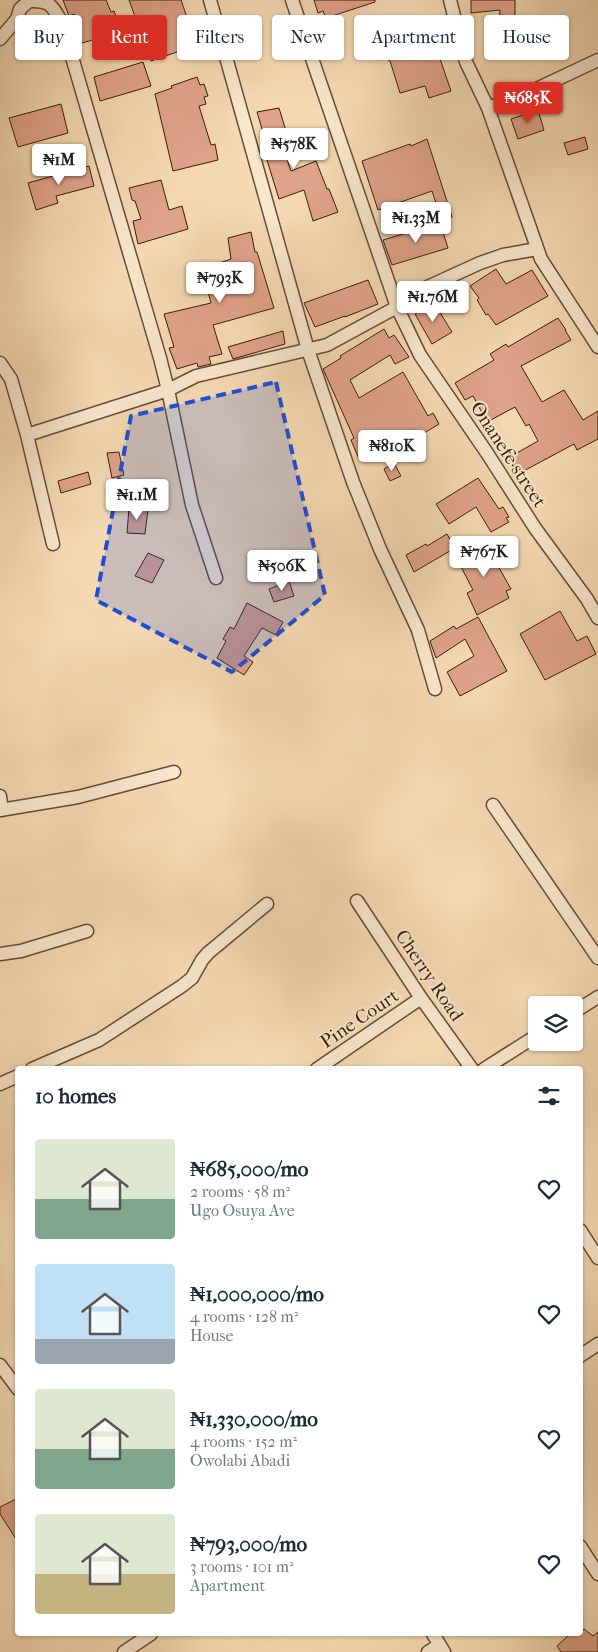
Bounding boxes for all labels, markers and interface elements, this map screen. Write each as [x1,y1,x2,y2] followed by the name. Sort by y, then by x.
[15,15,82,60] chip: Buy
[92,15,167,60] chip: Rent
[177,15,262,60] chip: Filters
[272,15,344,60] chip: New
[354,15,474,60] chip: Apartment
[484,15,569,60] chip: House
[493,82,563,124] pin: ₦685K
[505,88,551,107] text: ₦685K
[259,128,329,170] pin: ₦578K
[271,134,317,153] text: ₦578K
[35,144,83,186] pin: ₦1M
[43,150,75,169] text: ₦1M
[375,202,457,244] pin: ₦1.33M
[392,208,440,227] text: ₦1.33M
[185,262,255,304] pin: ₦793K
[197,268,243,287] text: ₦793K
[392,280,474,323] pin: ₦1.76M
[408,287,458,306] text: ₦1.76M
[466,397,551,512] street label: Onanefe street
[357,430,427,472] pin: ₦810K
[369,436,415,455] text: ₦810K
[102,478,172,521] pin: ₦1.1M
[117,485,157,504] text: ₦1.1M
[449,536,519,578] pin: ₦767K
[460,542,508,561] text: ₦767K
[247,550,317,592] pin: ₦506K
[258,556,306,575] text: ₦506K
[391,926,468,1026] street label: Cherry Road
[316,985,403,1053] street label: Pine Court
[528,996,583,1051] map controls
[528,996,583,1051] button: layers
[535,1082,563,1110] icon: filters
[35,1084,116,1108] text: 10 homes
[190,1157,308,1181] text: ₦685,000/mo
[75,1159,135,1219] icon: home
[535,1175,563,1203] icon: heart
[190,1182,290,1201] text: 2 rooms · 58 m²
[190,1201,295,1220] text: Ugo Osuya Ave
[190,1282,324,1306] text: ₦1,000,000/mo
[75,1284,135,1344] icon: home
[535,1300,563,1328] icon: heart
[190,1307,298,1326] text: 4 rooms · 128 m²
[190,1326,233,1345] text: House
[190,1407,318,1431] text: ₦1,330,000/mo
[75,1409,135,1469] icon: home
[535,1425,563,1453] icon: heart
[190,1432,297,1451] text: 4 rooms · 152 m²
[190,1451,290,1470] text: Owolabi Abadi
[190,1532,307,1556] text: ₦793,000/mo
[75,1534,135,1594] icon: home
[535,1550,563,1578] icon: heart
[190,1557,293,1576] text: 3 rooms · 101 m²
[190,1576,265,1595] text: Apartment

